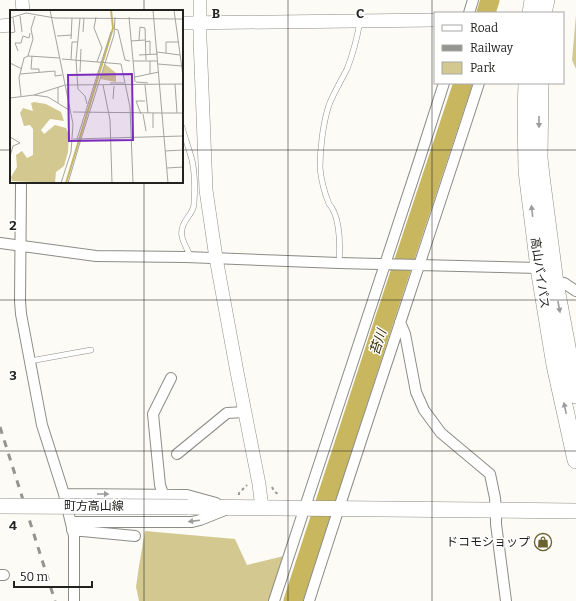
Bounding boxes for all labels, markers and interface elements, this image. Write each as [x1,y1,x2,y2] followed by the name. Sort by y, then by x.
[212,6,220,21] text: B
[356,6,364,21] text: C
[10,10,183,183] inset map
[434,12,564,84] legend
[470,21,498,35] text: Road
[470,41,514,55] text: Railway
[470,61,496,75] text: Park
[536,116,542,129] one-way arrow
[529,205,535,217] one-way arrow
[9,218,17,233] text: 2
[528,236,552,310] street label: 高山バイパス
[556,300,562,313] one-way arrow
[367,325,390,357] water label: 苔川
[9,368,17,383] text: 3
[561,402,567,414] one-way arrow
[97,491,110,497] one-way arrow
[64,499,124,513] street label: 町方高山線
[9,518,17,533] text: 4
[188,518,200,524] one-way arrow
[533,532,553,552] shop icon: ドコモショップ
[446,535,530,549] place label: ドコモショップ
[14,563,92,589] scale bar
[20,570,49,584] text: 50 m

